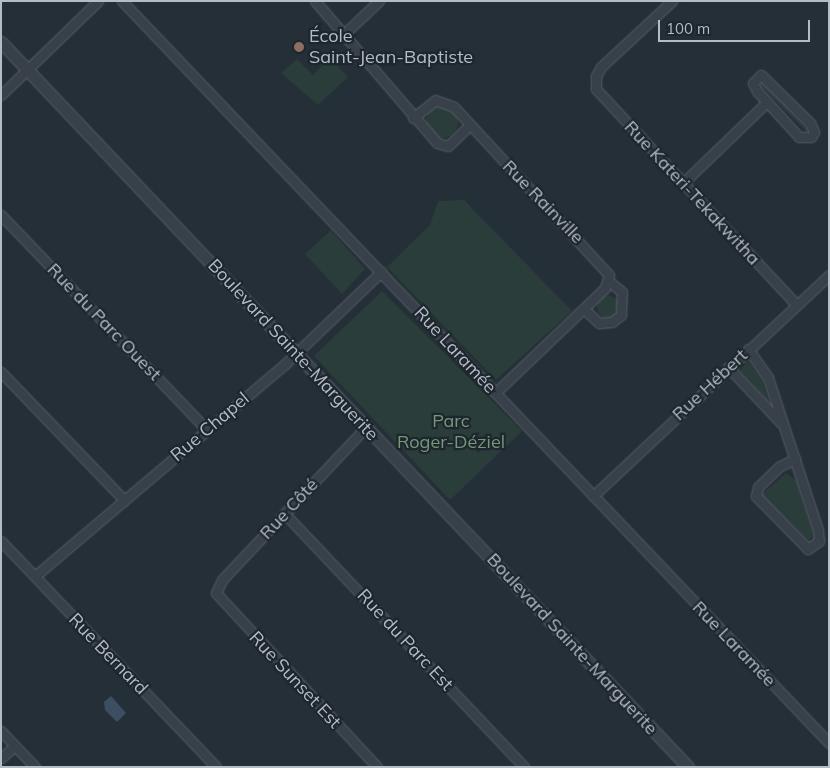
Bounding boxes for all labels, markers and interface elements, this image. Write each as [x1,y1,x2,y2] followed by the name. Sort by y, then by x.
[660,10,812,42] scale bar
[666,19,710,38] text: 100 m
[309,26,473,68] place label: École Saint-Jean-Baptiste
[293,41,305,53] marker: École Saint-Jean-Baptiste
[620,117,764,269] street label: Rue Kateri-Tekakwitha
[498,156,588,248] street label: Rue Rainville
[203,255,383,445] street label: Boulevard Sainte-Marguerite
[43,259,165,385] street label: Rue du Parc Ouest
[409,302,501,398] street label: Rue Laramée
[668,345,752,425] street label: Rue Hébert
[166,388,254,466] street label: Rue Chapel
[397,411,505,454] park label: Parc Roger-Déziel
[255,474,323,544] street label: Rue Côté
[482,549,662,739] street label: Boulevard Sainte-Marguerite
[352,585,458,695] street label: Rue du Parc Est
[688,597,780,691] street label: Rue Laramée
[64,609,152,699] street label: Rue Bernard
[245,627,345,733] street label: Rue Sunset Est

